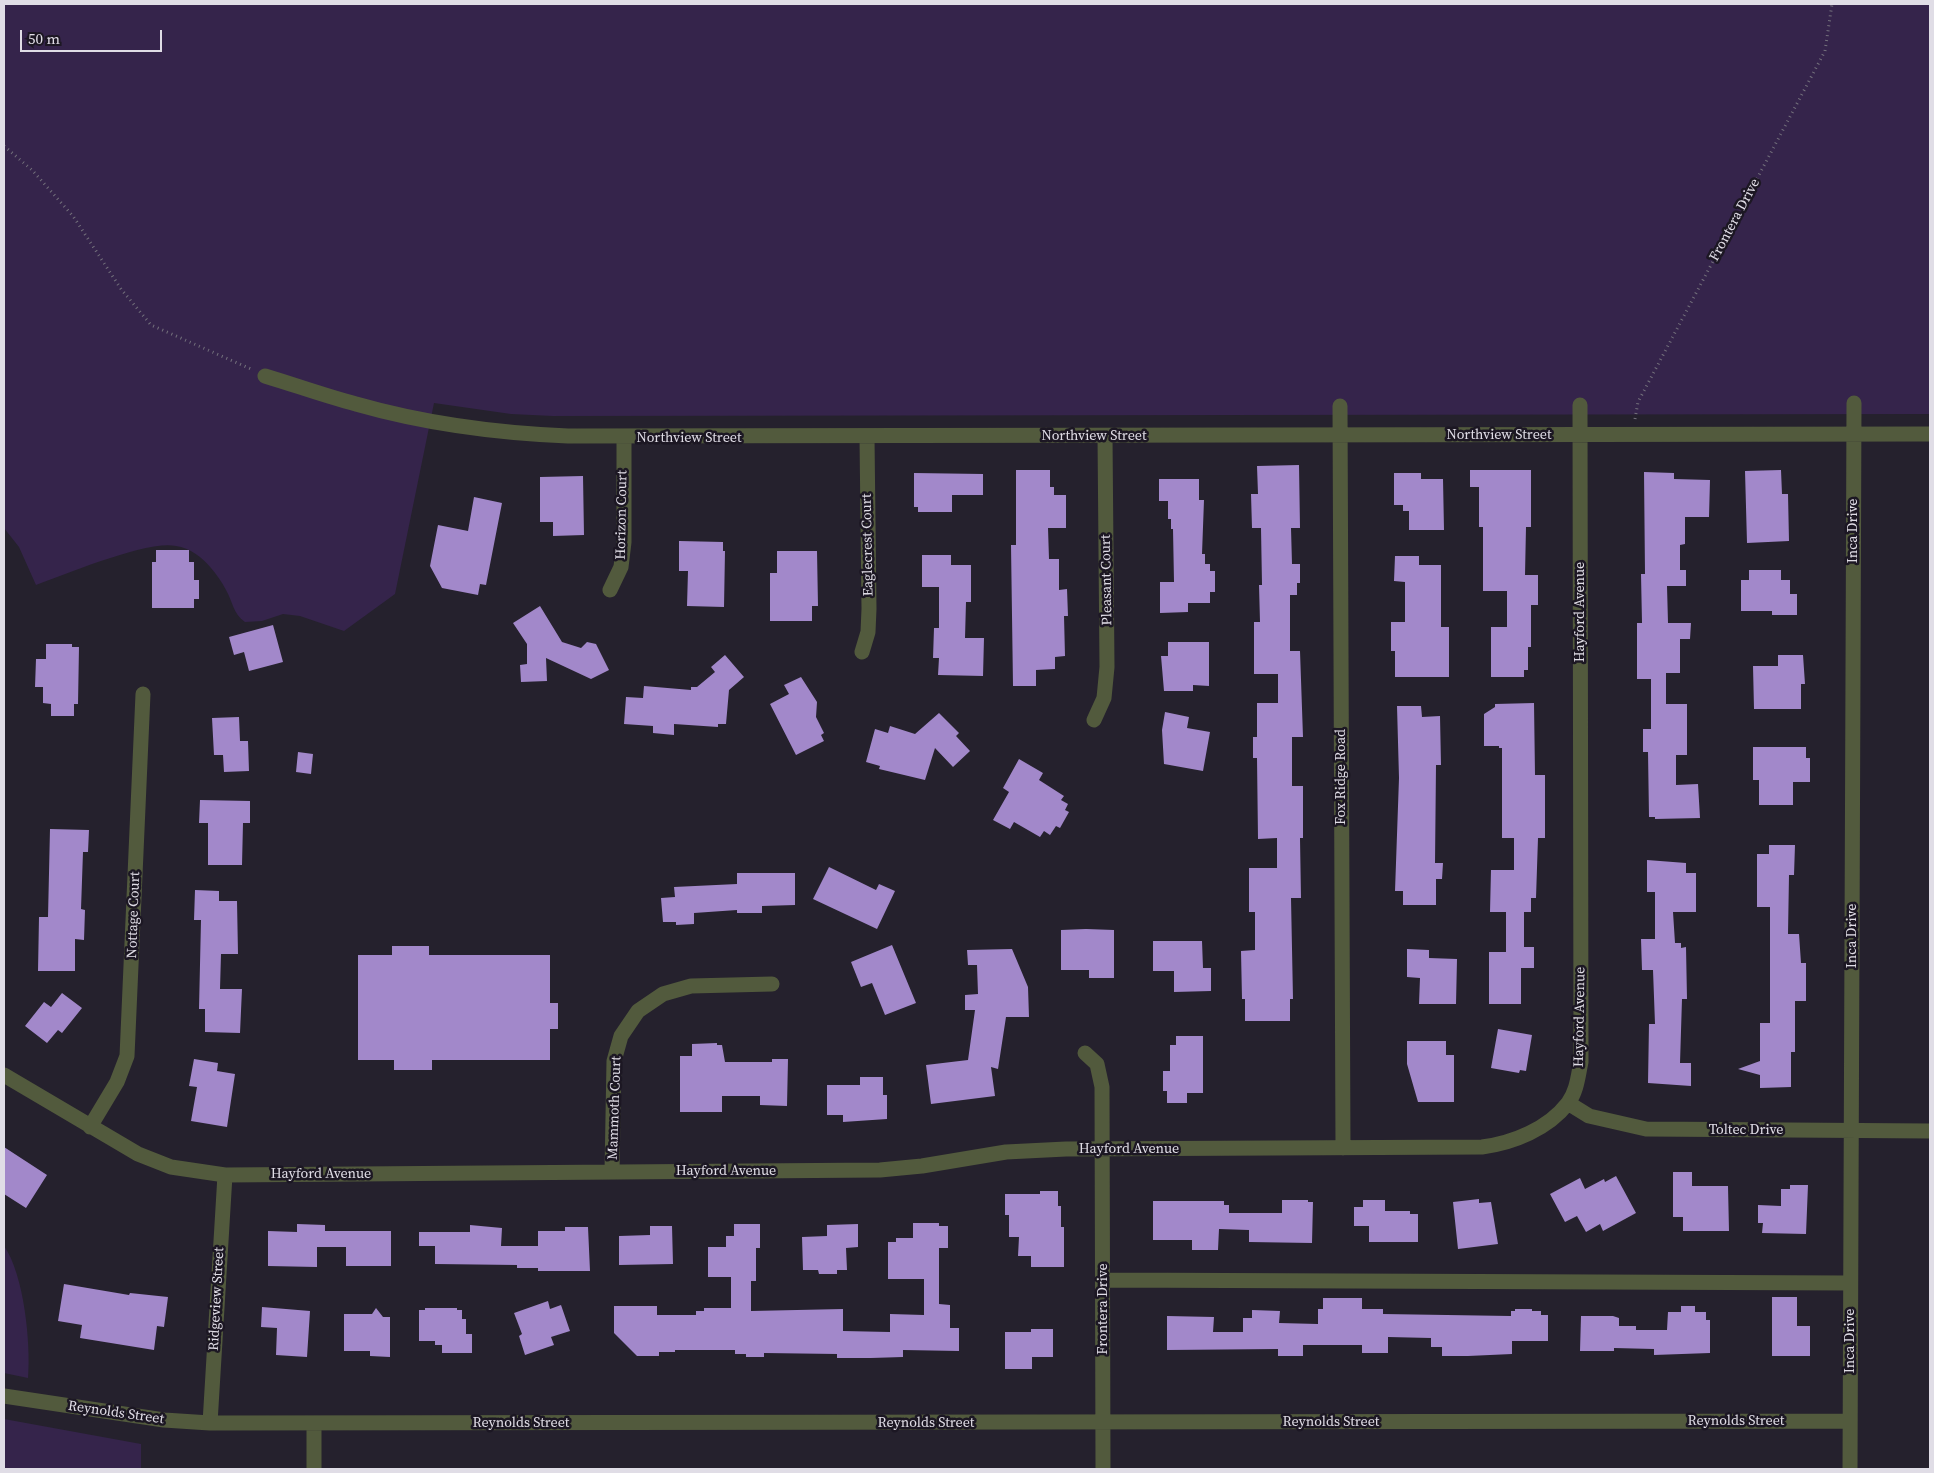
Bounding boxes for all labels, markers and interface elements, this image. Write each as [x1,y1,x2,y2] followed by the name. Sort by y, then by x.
[22,20,165,52] scale bar
[28,28,60,49] text: 50 m
[1706,176,1764,264] street label: Frontera Drive
[1447,427,1551,443] street label: Northview Street
[1042,428,1146,444] street label: Northview Street
[637,430,741,446] street label: Northview Street
[613,470,631,560] street label: Horizon Court
[859,493,877,597] street label: Eaglecrest Court
[1845,499,1861,563] street label: Inca Drive
[1098,534,1116,626] street label: Pleasant Court
[1572,562,1588,662] street label: Hayford Avenue
[1333,729,1349,825] street label: Fox Ridge Road
[124,871,144,959] street label: Nottage Court
[1844,904,1860,968] street label: Inca Drive
[1571,967,1589,1067] street label: Hayford Avenue
[605,1056,625,1160] street label: Mammoth Court
[1709,1122,1783,1138] street label: Toltec Drive
[1079,1141,1179,1157] street label: Hayford Avenue
[676,1163,776,1179] street label: Hayford Avenue
[271,1166,371,1182] street label: Hayford Avenue
[206,1247,228,1351] street label: Ridgeview Street
[1095,1263,1111,1355] street label: Frontera Drive
[1842,1309,1858,1373] street label: Inca Drive
[67,1398,165,1428] street label: Reynolds Street
[1688,1413,1784,1429] street label: Reynolds Street
[1283,1414,1379,1430] street label: Reynolds Street
[473,1415,569,1431] street label: Reynolds Street
[878,1415,974,1431] street label: Reynolds Street

